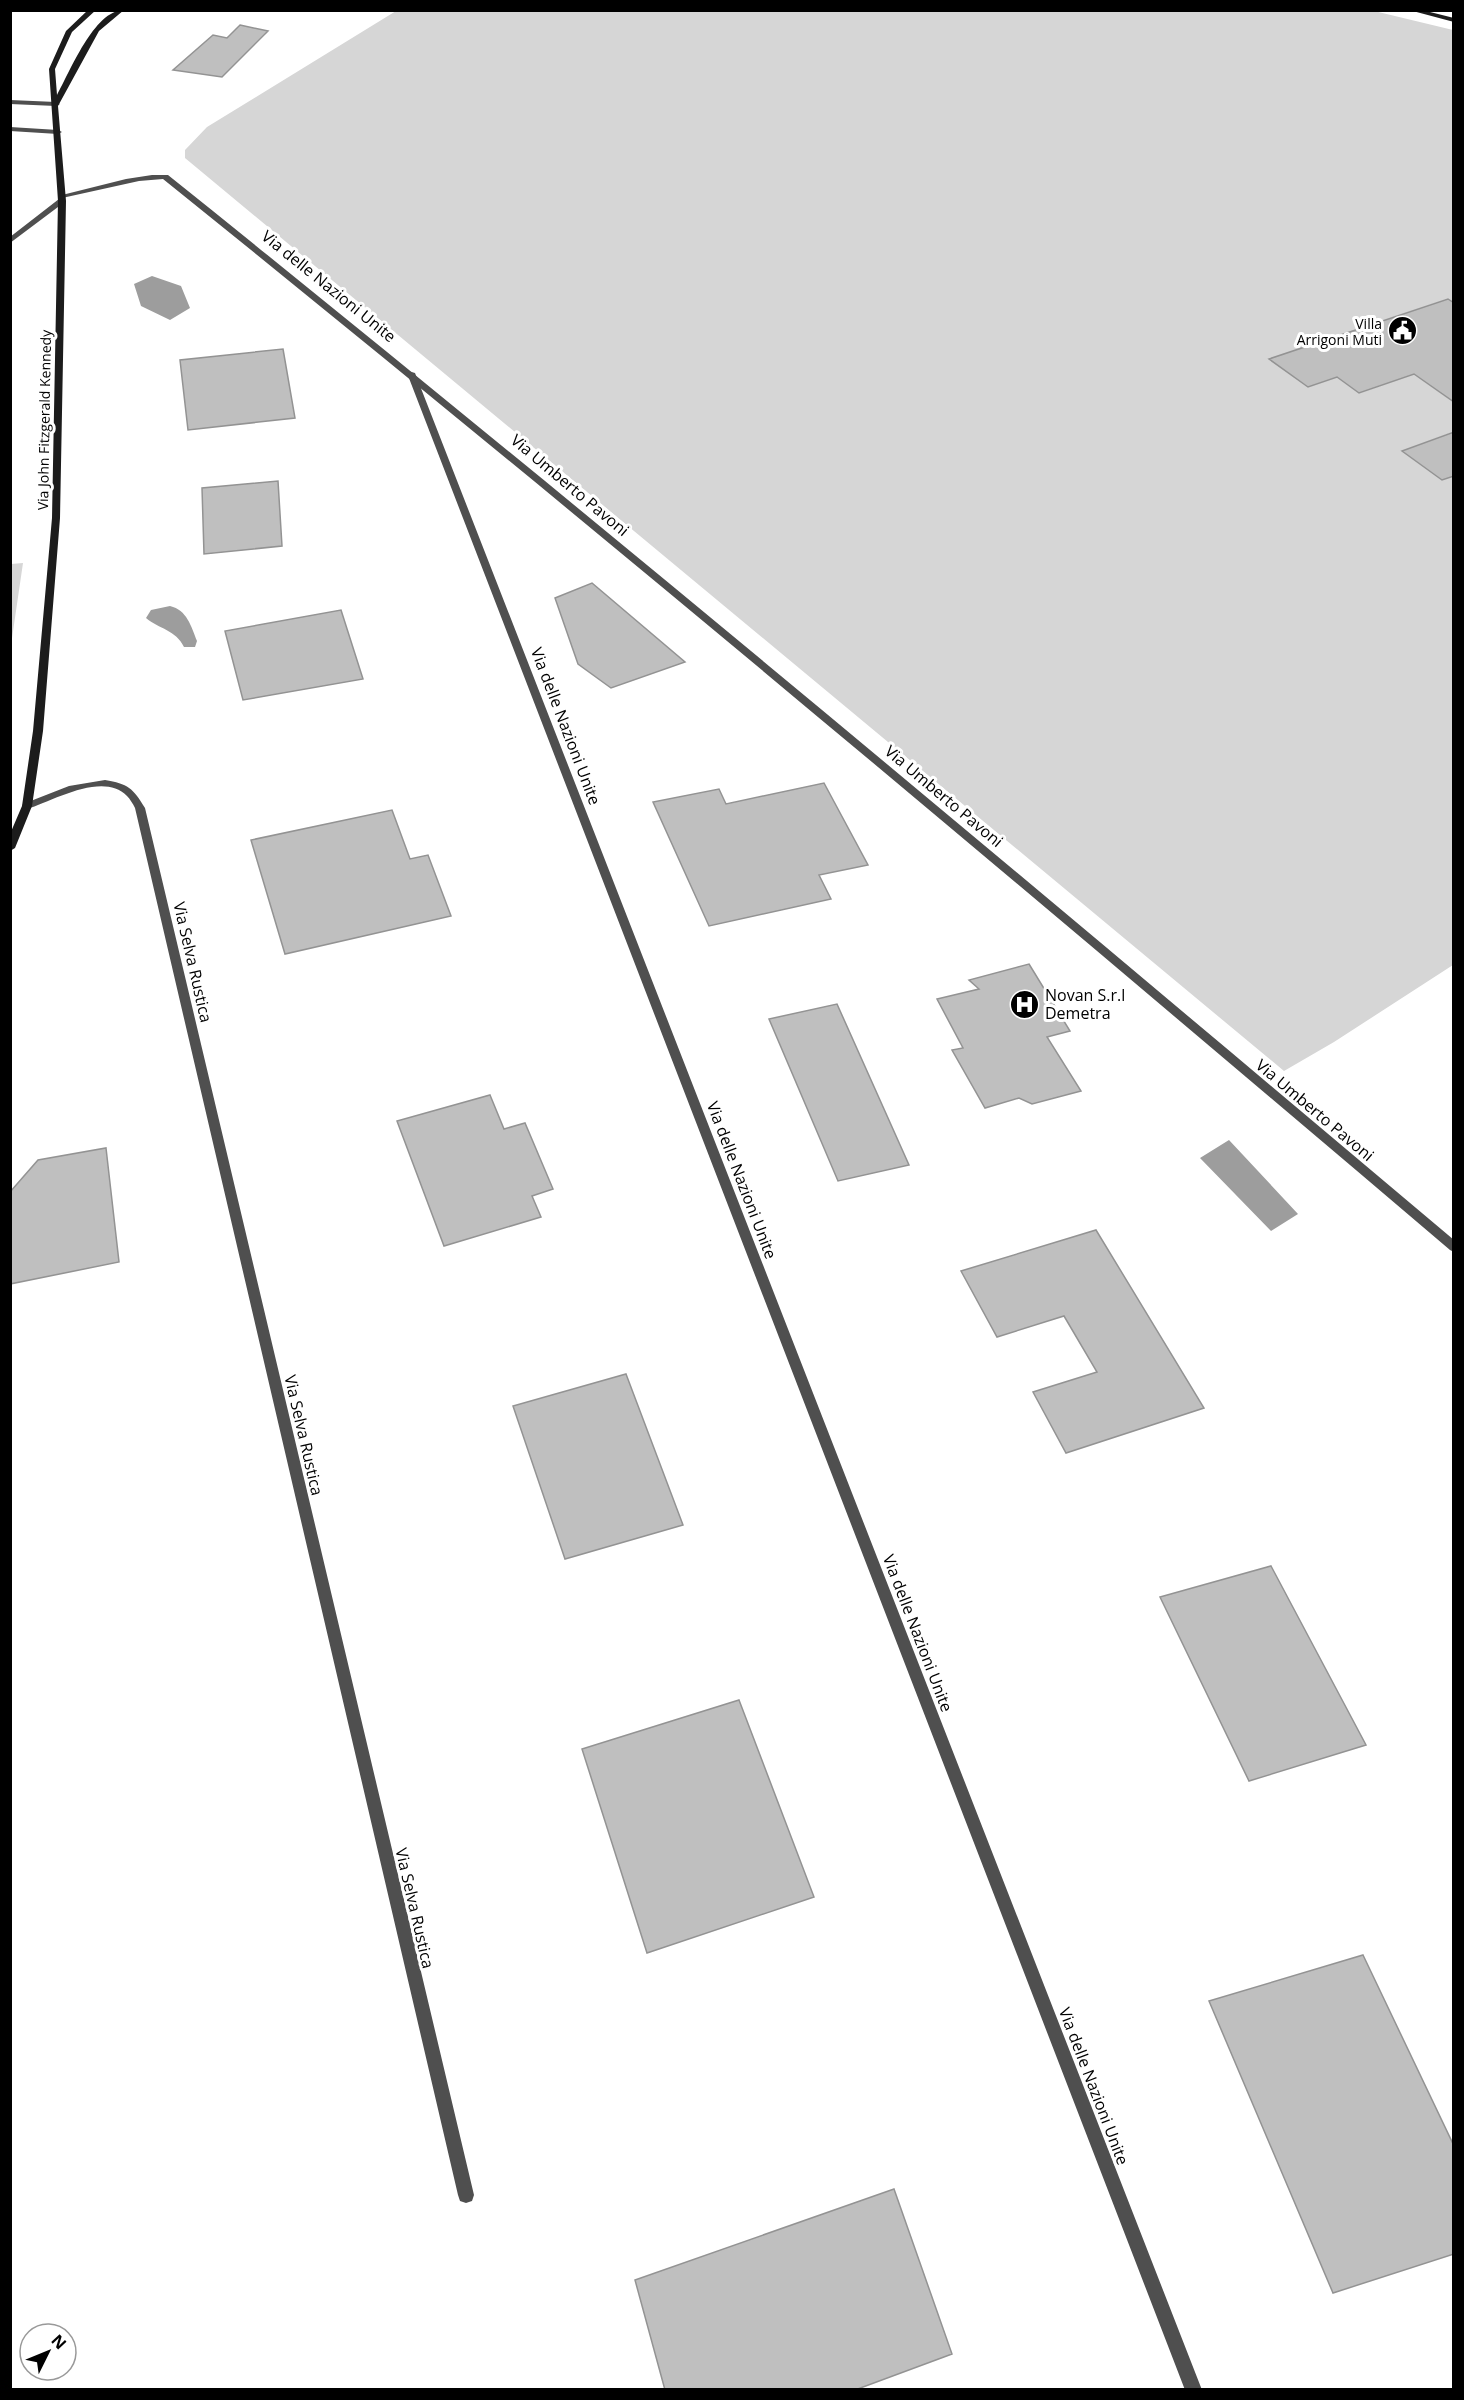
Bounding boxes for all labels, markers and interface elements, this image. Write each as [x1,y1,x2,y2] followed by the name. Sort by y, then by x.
[257,225,401,347] street label: Via delle Nazioni Unite
[1297,314,1382,349] place label: Villa Arrigoni Muti
[1387,315,1419,347] public building icon: Villa Arrigoni Muti
[33,329,55,510] street label: Via John Fitzgerald Kennedy
[506,429,634,541] street label: Via Umberto Pavoni
[526,644,606,808] street label: Via delle Nazioni Unite
[880,740,1008,852] street label: Via Umberto Pavoni
[168,900,218,1024] street label: Via Selva Rustica
[1045,984,1125,1024] place label: Novan S.r.l Demetra
[1008,988,1040,1020] hospital icon: Novan S.r.l Demetra
[1251,1054,1379,1166] street label: Via Umberto Pavoni
[702,1098,782,1262] street label: Via delle Nazioni Unite
[279,1373,329,1497] street label: Via Selva Rustica
[878,1551,958,1715] street label: Via delle Nazioni Unite
[390,1846,440,1970] street label: Via Selva Rustica
[1054,2004,1134,2168] street label: Via delle Nazioni Unite
[18,2322,78,2382] north arrow
[46,2330,71,2354] text: N

